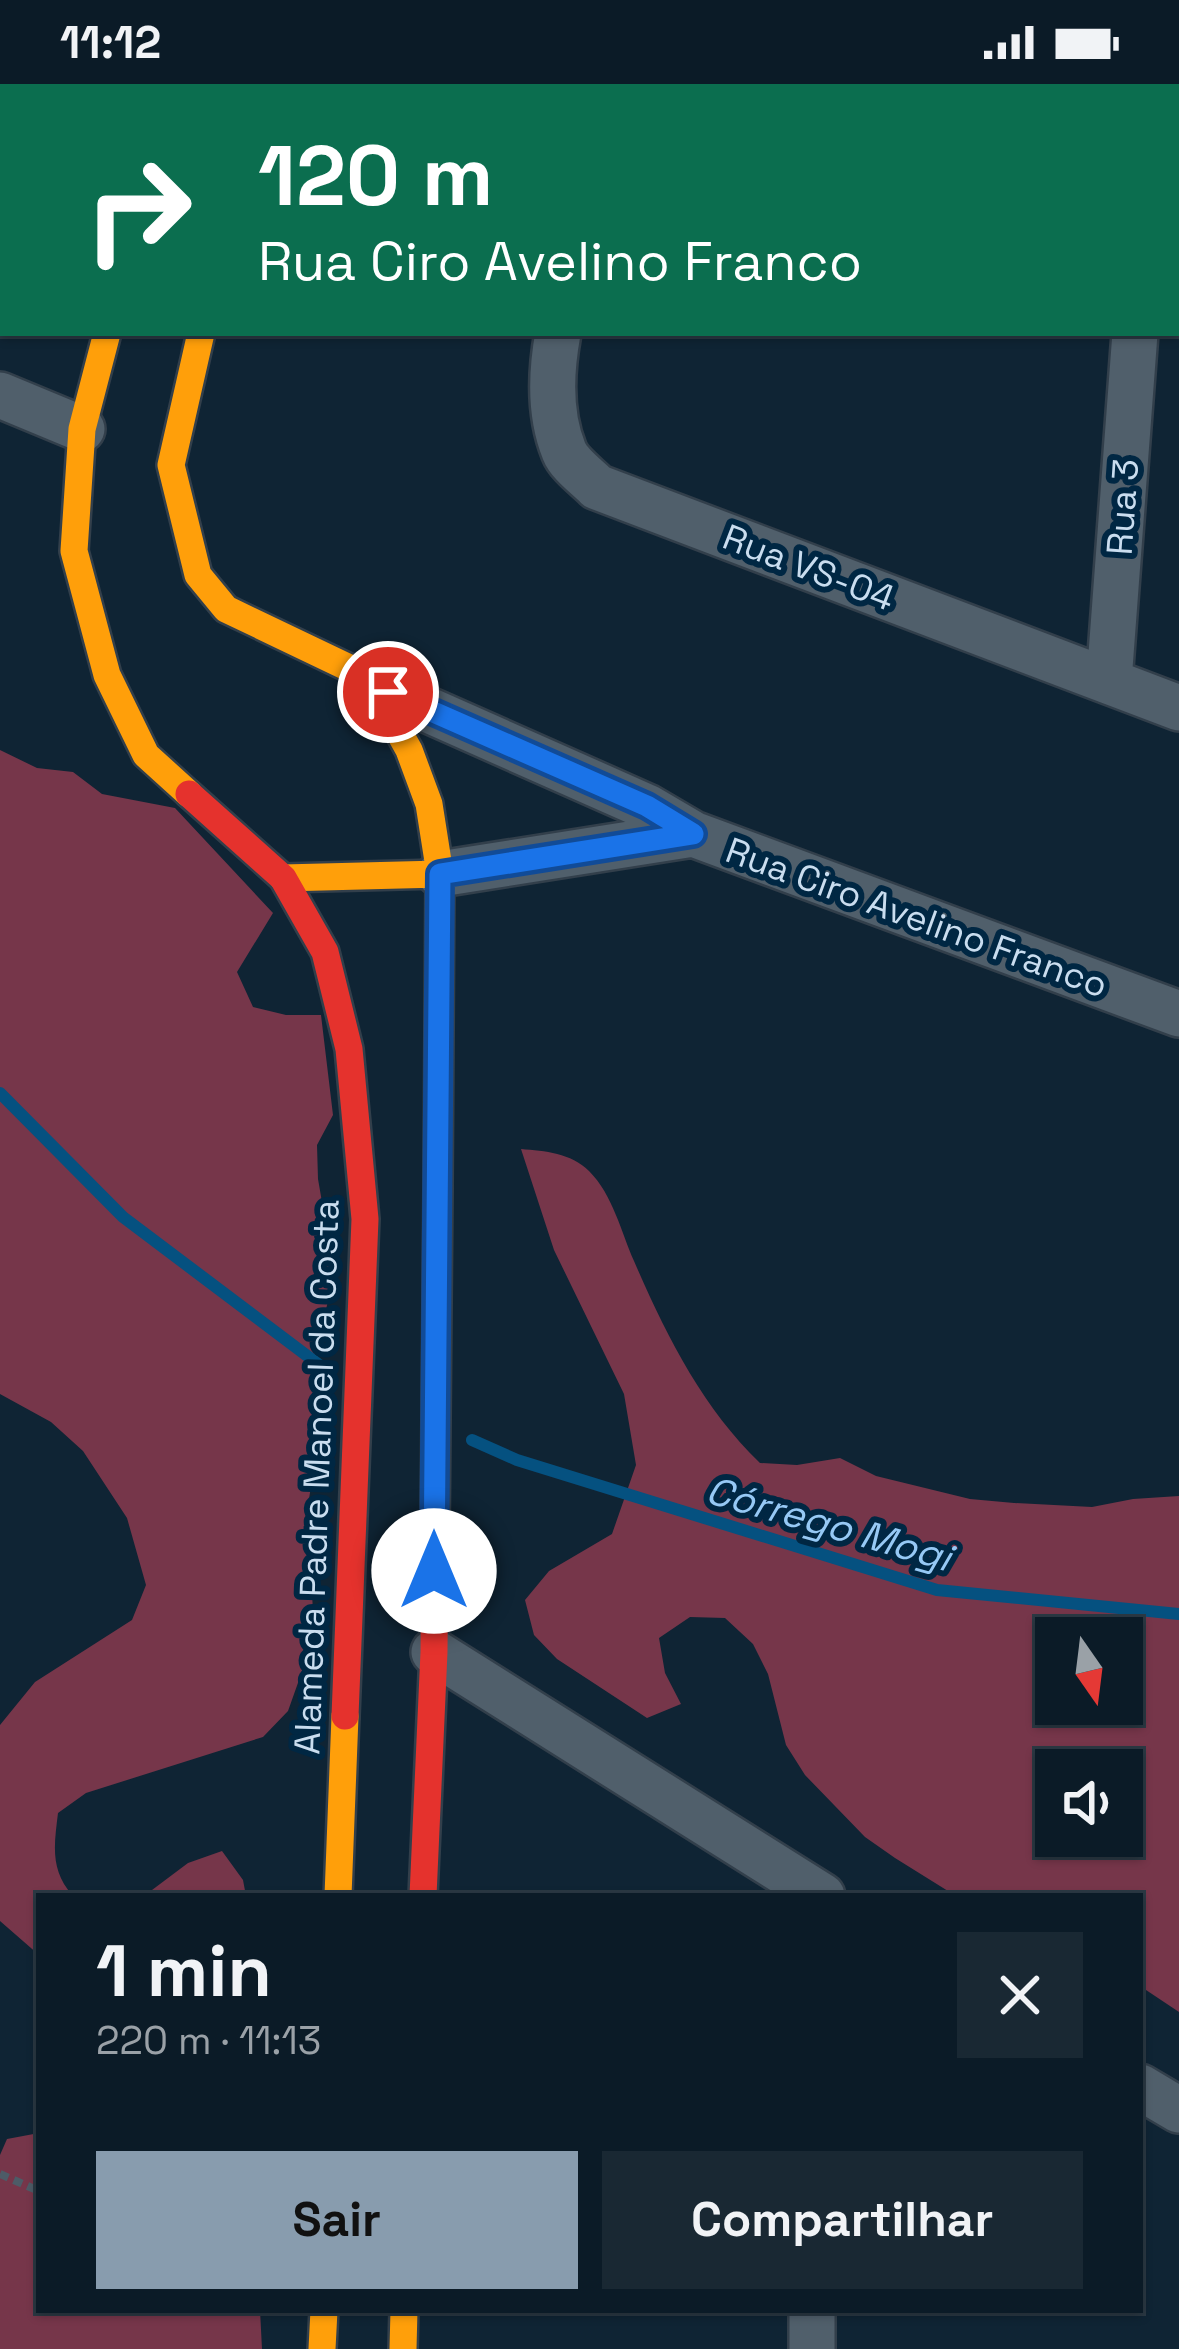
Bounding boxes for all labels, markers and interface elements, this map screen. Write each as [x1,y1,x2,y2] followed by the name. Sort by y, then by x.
[60,14,161,71] text: 11:12
[258,122,493,230] text: 120 m
[60,132,216,288] icon: right
[258,227,862,296] text: Rua Ciro Avelino Franco
[1097,457,1149,557] street label: Rua 3
[716,514,901,622] street label: Rua VS-04
[337,641,439,743] pin
[355,659,421,725] icon: arrive
[720,827,1114,1008] street label: Rua Ciro Avelino Franco
[284,1199,350,1755] street label: Alameda Padre Manoel da Costa
[701,1465,961,1583] water label: Córrego Mogi
[371,1508,497,1634] position arrow
[1035,1617,1143,1725] north arrow
[1035,1617,1143,1857] map controls
[1035,1749,1143,1857] button: sound
[96,1925,272,2017] text: 1 min
[957,1932,1083,2058] button: close
[96,2016,321,2065] text: 220 m · 11:13
[96,2151,578,2289] button: Sair
[602,2151,1083,2289] button: Compartilhar

